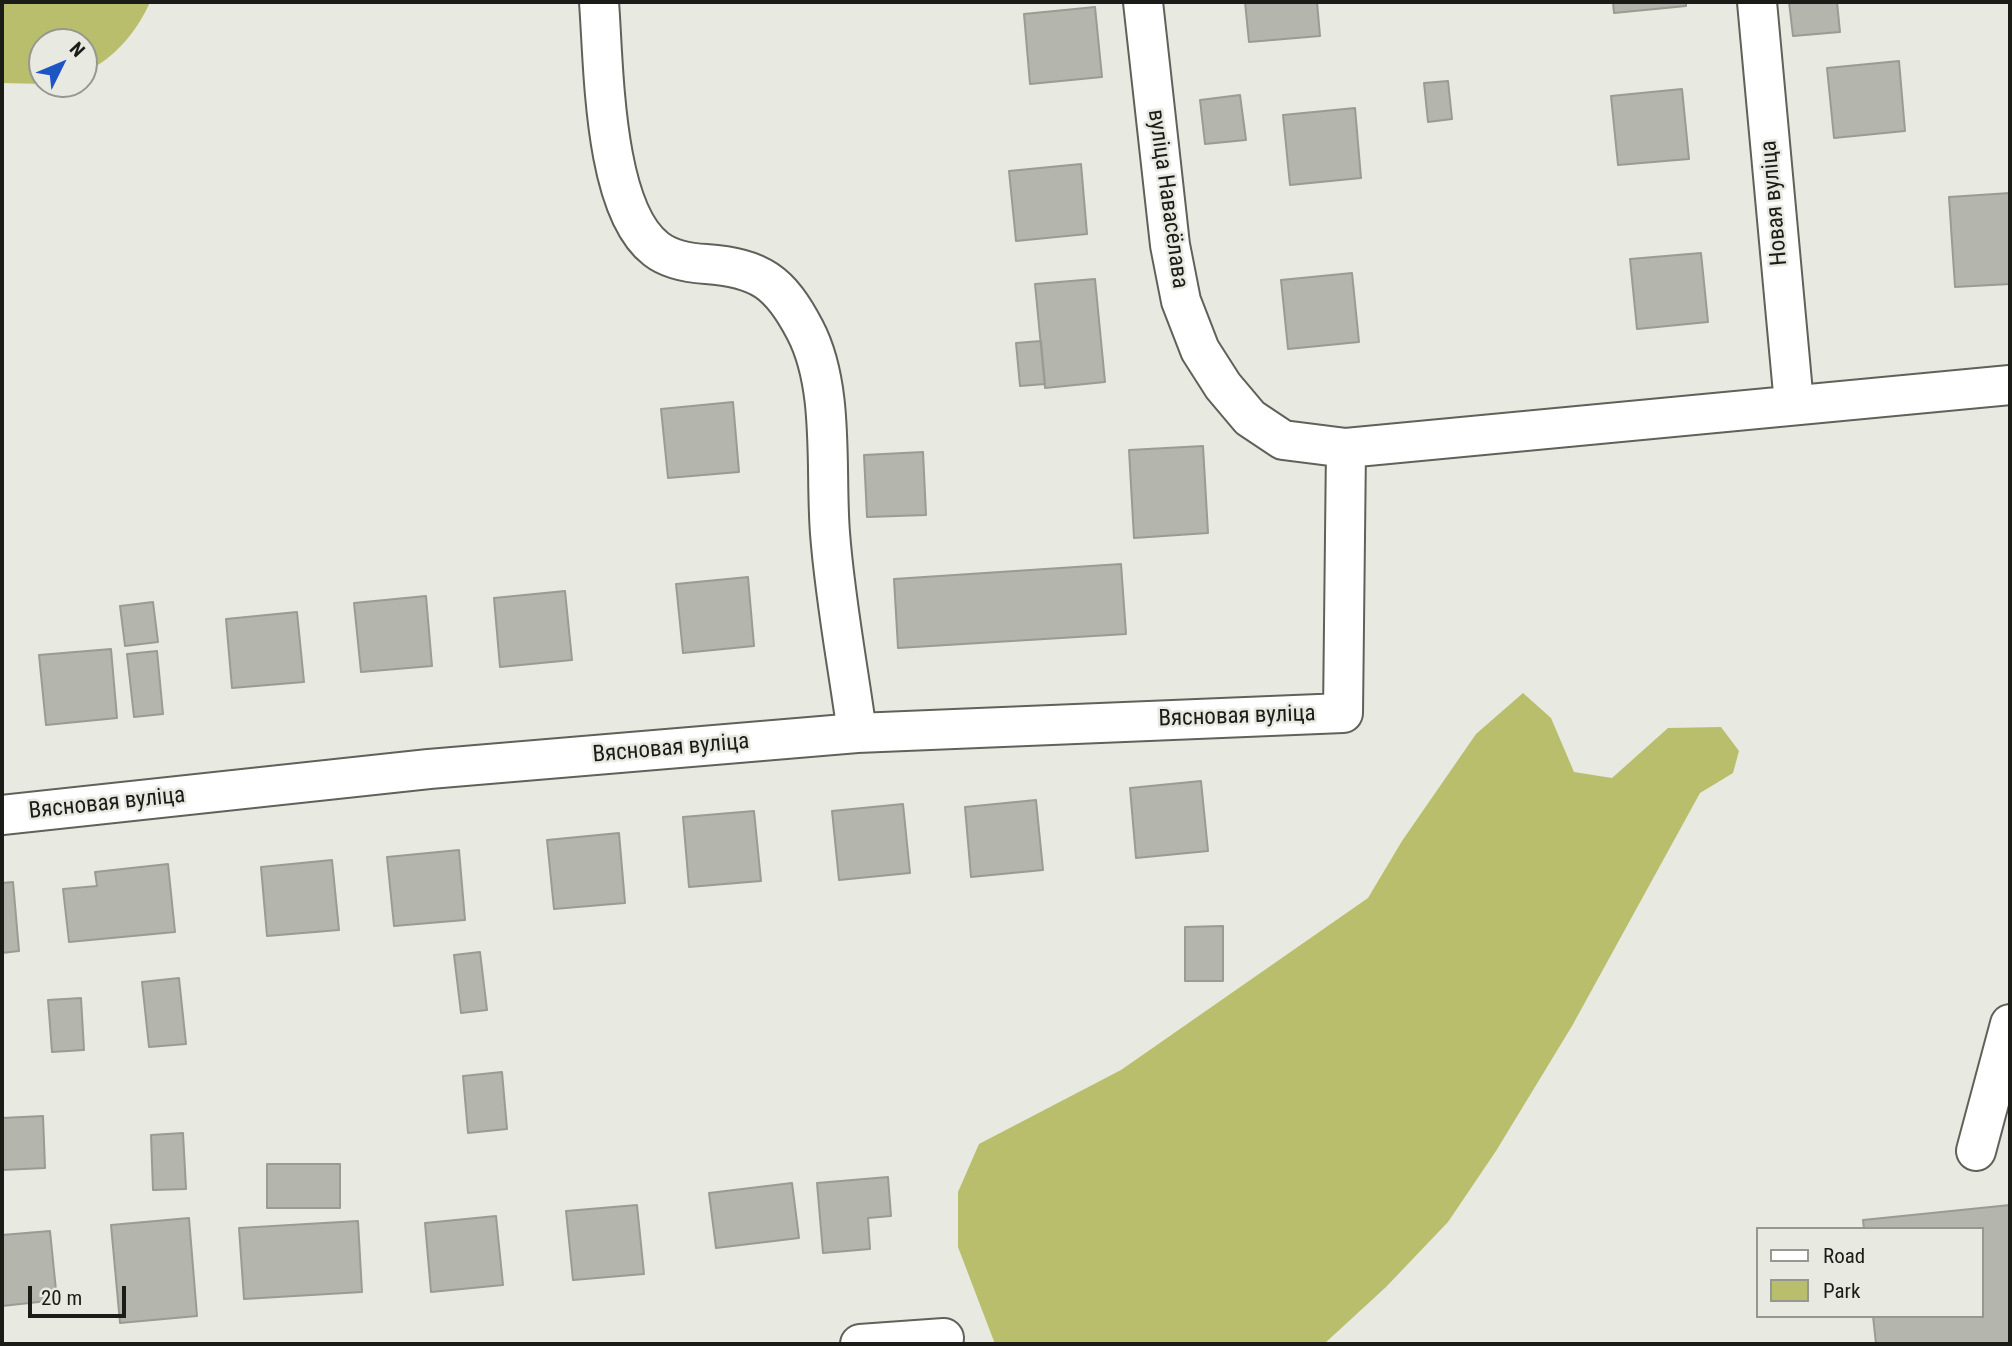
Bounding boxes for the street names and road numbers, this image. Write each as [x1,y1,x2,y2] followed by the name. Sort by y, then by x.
[1141,108,1193,290] street label: вуліца Навасёлава
[1756,139,1794,267] street label: Новая вуліца
[1158,700,1316,734] street label: Вясновая вуліца
[592,728,750,770] street label: Вясновая вуліца
[27,782,187,826] street label: Вясновая вуліца

